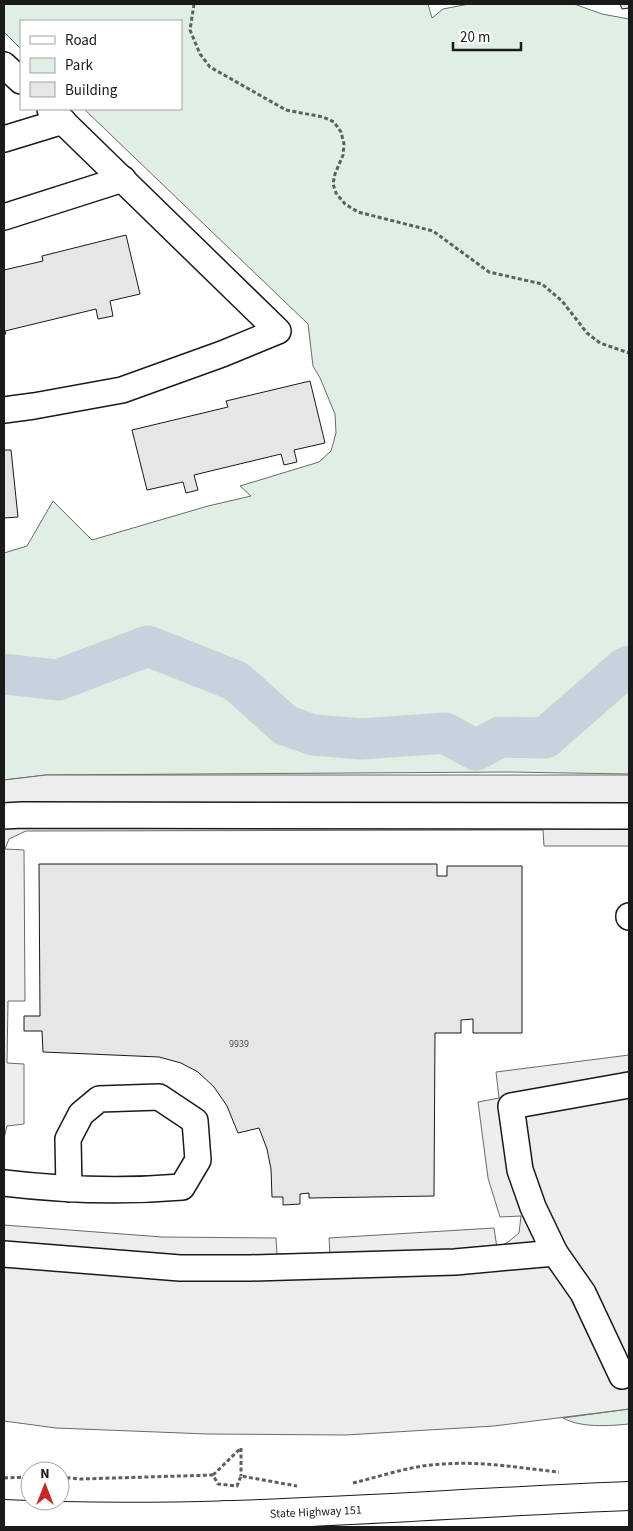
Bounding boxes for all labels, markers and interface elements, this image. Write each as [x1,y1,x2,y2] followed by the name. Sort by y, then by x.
[20,20,182,110] legend
[453,20,520,52] scale bar
[460,27,490,48] text: 20 m
[65,30,97,51] text: Road
[65,55,94,76] text: Park
[65,80,118,101] text: Building
[229,1037,249,1051] house number: 9939
[20,1461,70,1511] north arrow
[40,1464,50,1484] text: N
[270,1502,362,1523] street label: State Highway 151

